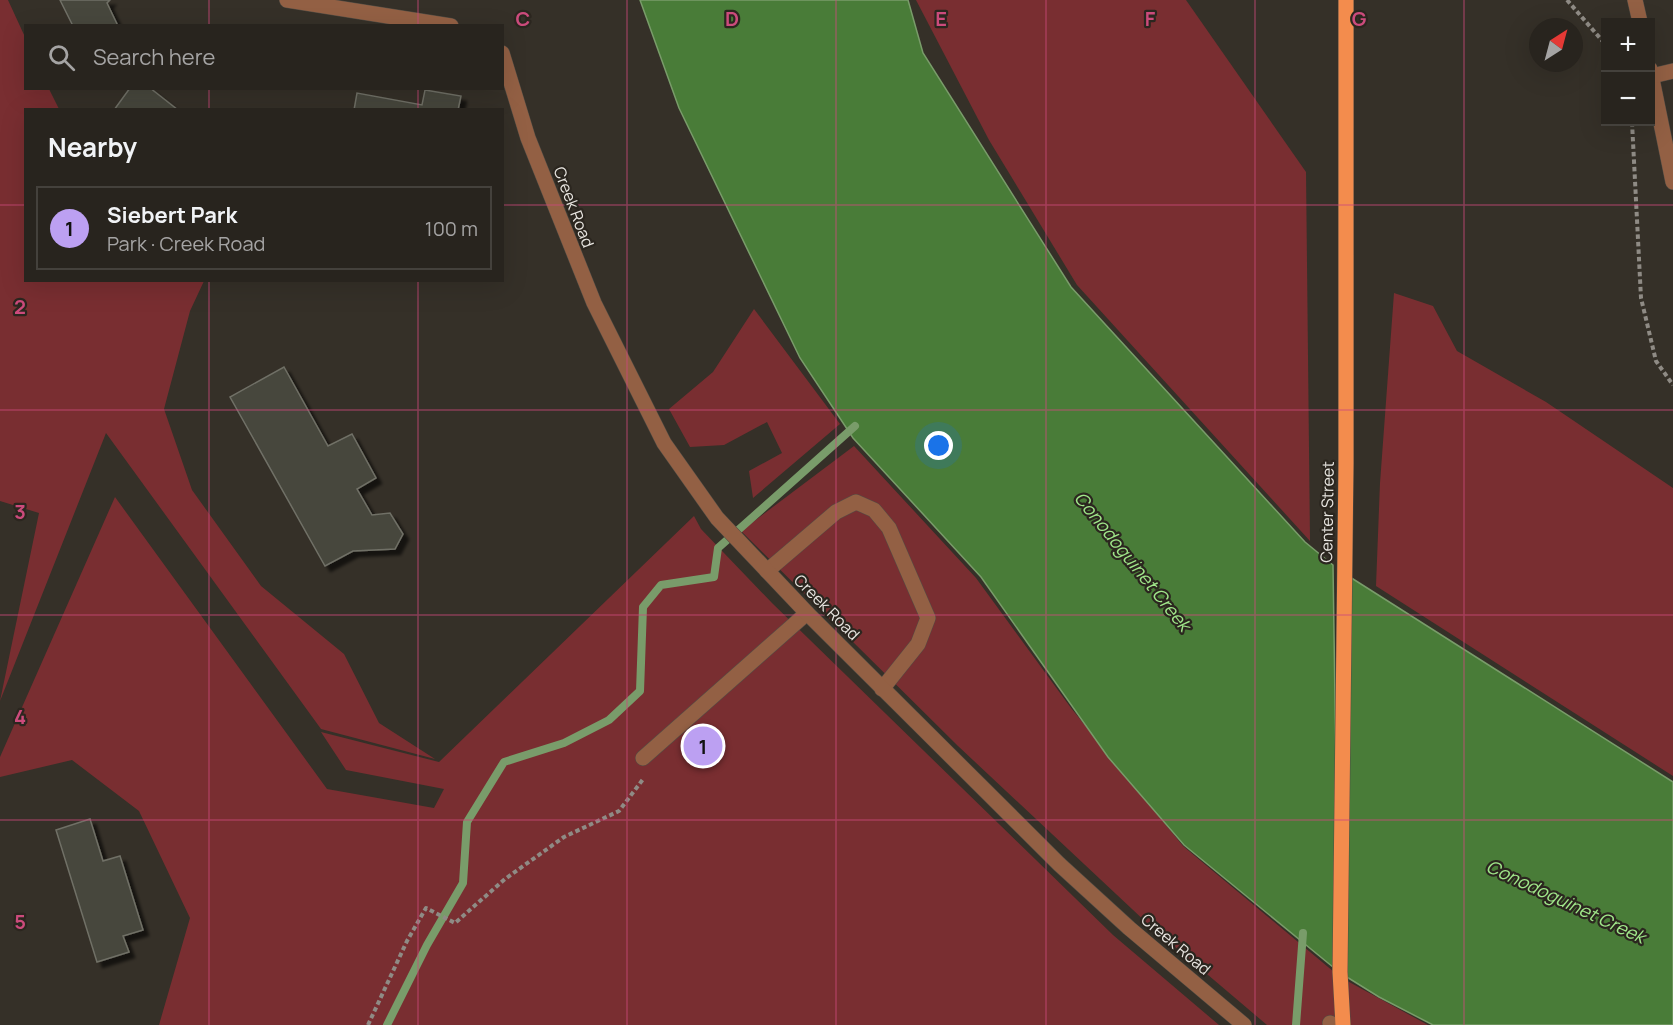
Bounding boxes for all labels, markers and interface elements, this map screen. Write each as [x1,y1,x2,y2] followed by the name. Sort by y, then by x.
[516,5,530,32] text: C
[725,5,739,32] text: D
[935,5,947,32] text: E
[1145,5,1156,32] text: F
[1352,5,1367,32] text: G
[1529,18,1583,72] north arrow
[1601,18,1655,126] map controls
[1601,18,1655,72] button: +
[24,24,504,90] search box
[45,41,78,74] icon: search
[93,42,215,72] text: Search here
[1601,72,1655,126] button: −
[48,129,137,165] text: Nearby
[549,163,599,251] street label: Creek Road
[107,200,237,230] text: Siebert Park
[65,215,74,242] text: 1
[425,215,478,242] text: 100 m
[107,230,265,257] text: Park · Creek Road
[14,293,26,320] text: 2
[924,431,953,460] your location
[1315,461,1339,563] street label: Center Street
[1069,486,1199,638] water label: Conodoguinet Creek
[14,498,26,525] text: 3
[789,569,865,645] street label: Creek Road
[14,703,26,730] text: 4
[684,724,722,768] pin: 1
[1483,854,1652,950] water label: Conodoguinet Creek
[14,908,26,935] text: 5
[1136,908,1216,980] street label: Creek Road

